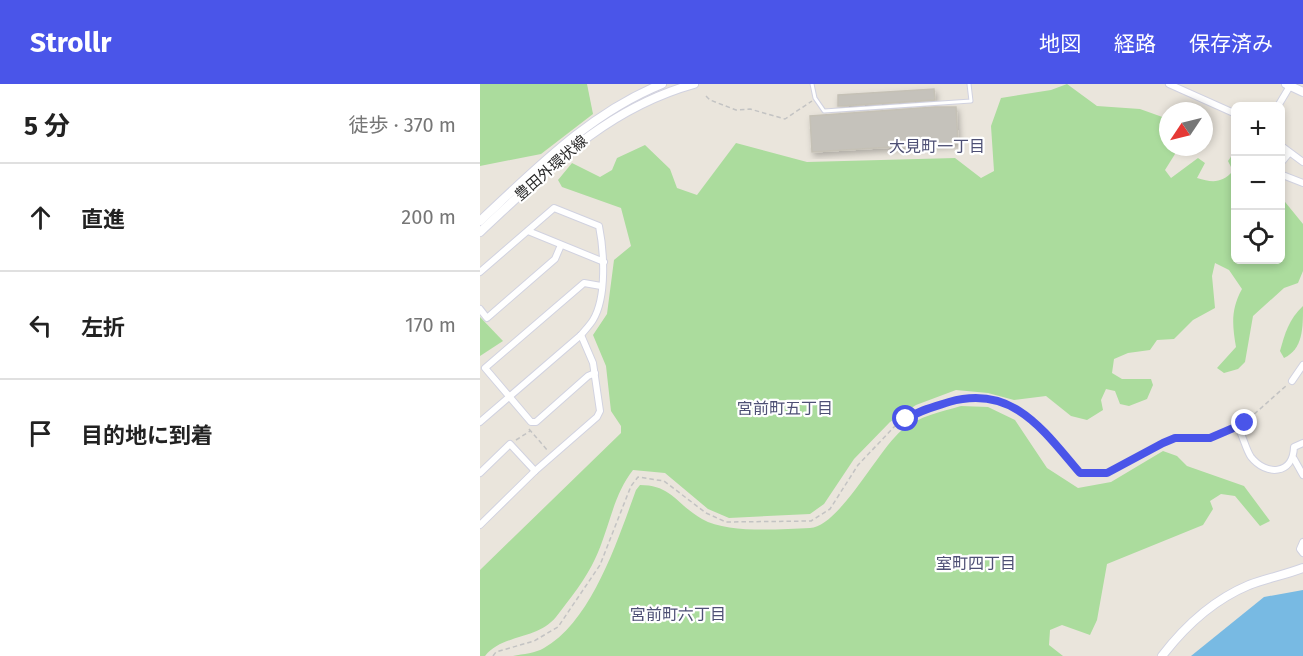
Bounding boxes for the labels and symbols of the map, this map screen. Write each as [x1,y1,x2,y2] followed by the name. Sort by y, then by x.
[1159,102,1213,156] north arrow
[511,132,591,204] street label: 豊田外環状線
[889,137,985,156] district label: 大見町一丁目
[737,399,833,418] district label: 宮前町五丁目
[892,405,918,431] route start
[1231,409,1257,435] route end
[936,554,1016,573] district label: 室町四丁目
[630,605,726,624] district label: 宮前町六丁目

